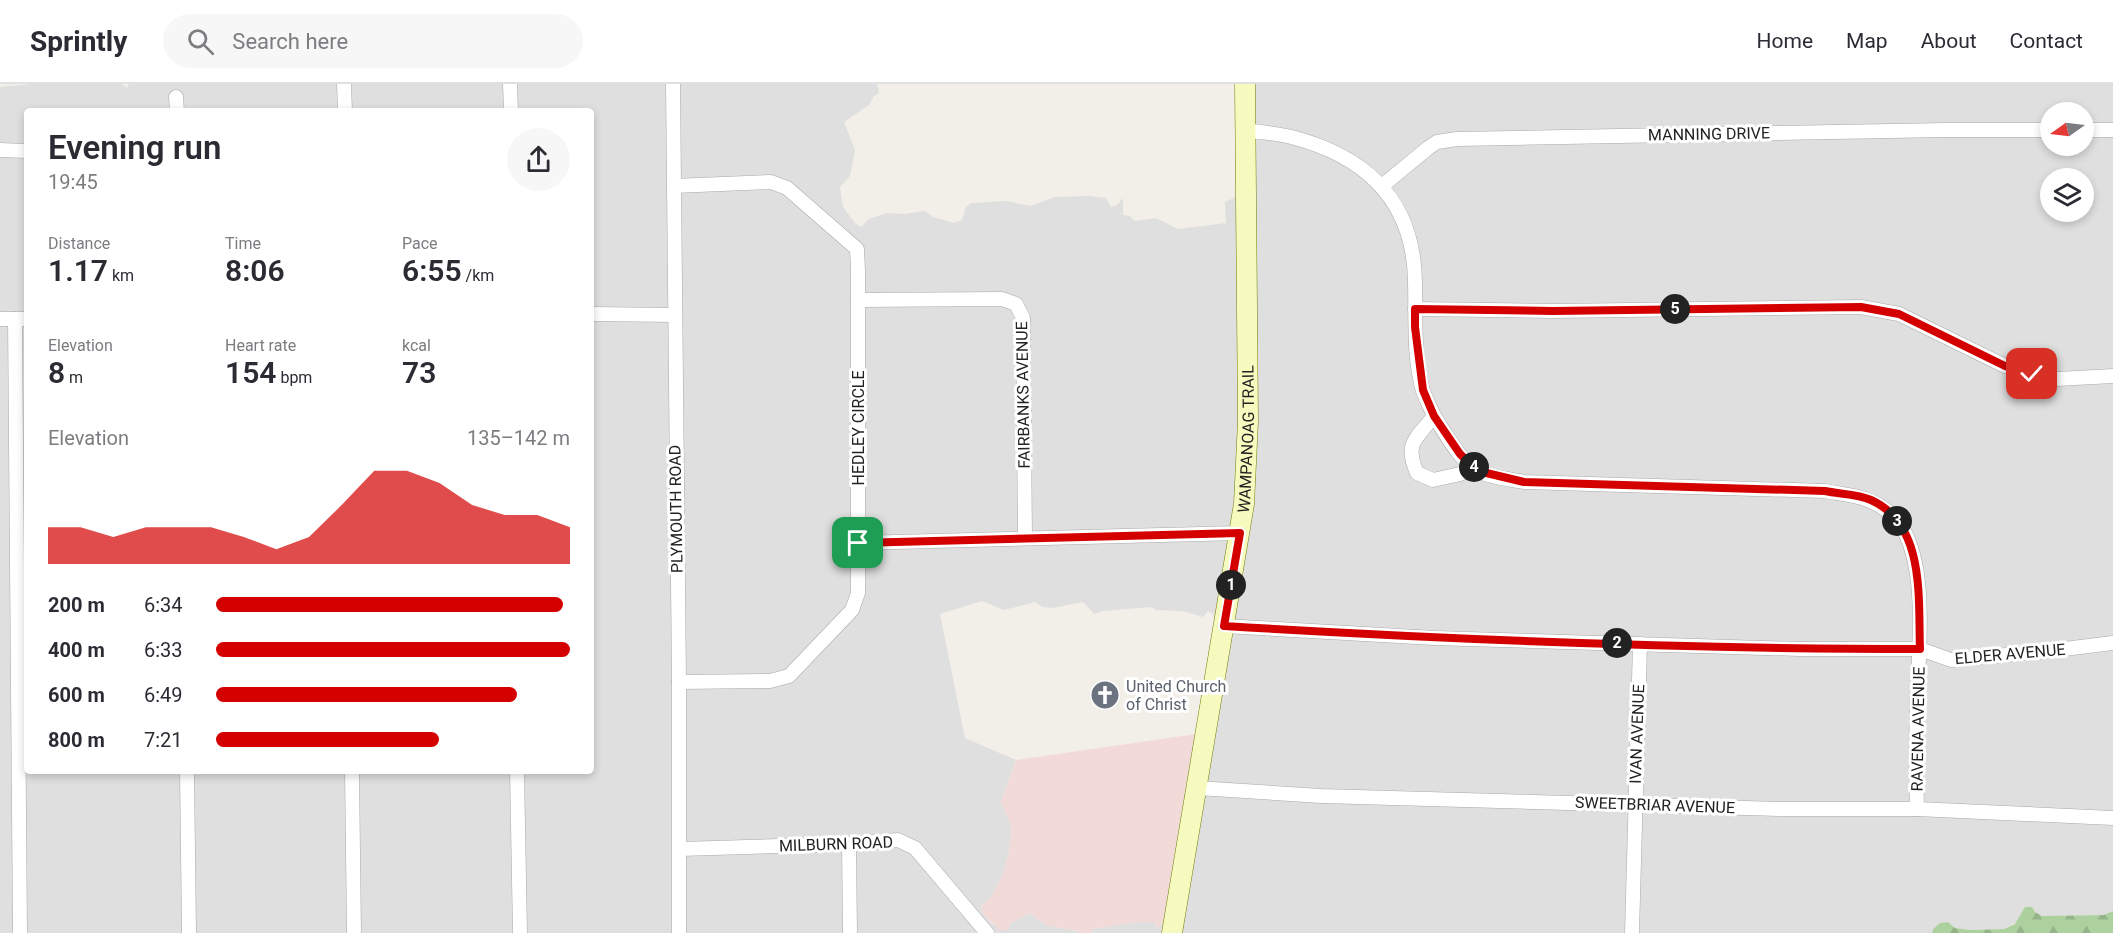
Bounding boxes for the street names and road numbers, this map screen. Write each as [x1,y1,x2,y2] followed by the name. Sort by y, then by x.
[1648,123,1770,145] street label: MANNING DRIVE
[1012,321,1034,469] street label: FAIRBANKS AVENUE
[1233,365,1258,514] street label: WAMPANOAG TRAIL
[849,370,868,486] street label: HEDLEY CIRCLE
[665,445,687,573] street label: PLYMOUTH ROAD
[1954,640,2066,668] street label: ELDER AVENUE
[1907,666,1929,792] street label: RAVENA AVENUE
[1626,684,1648,784] street label: IVAN AVENUE
[1575,793,1735,817] street label: SWEETBRIAR AVENUE
[779,833,893,855] street label: MILBURN ROAD

